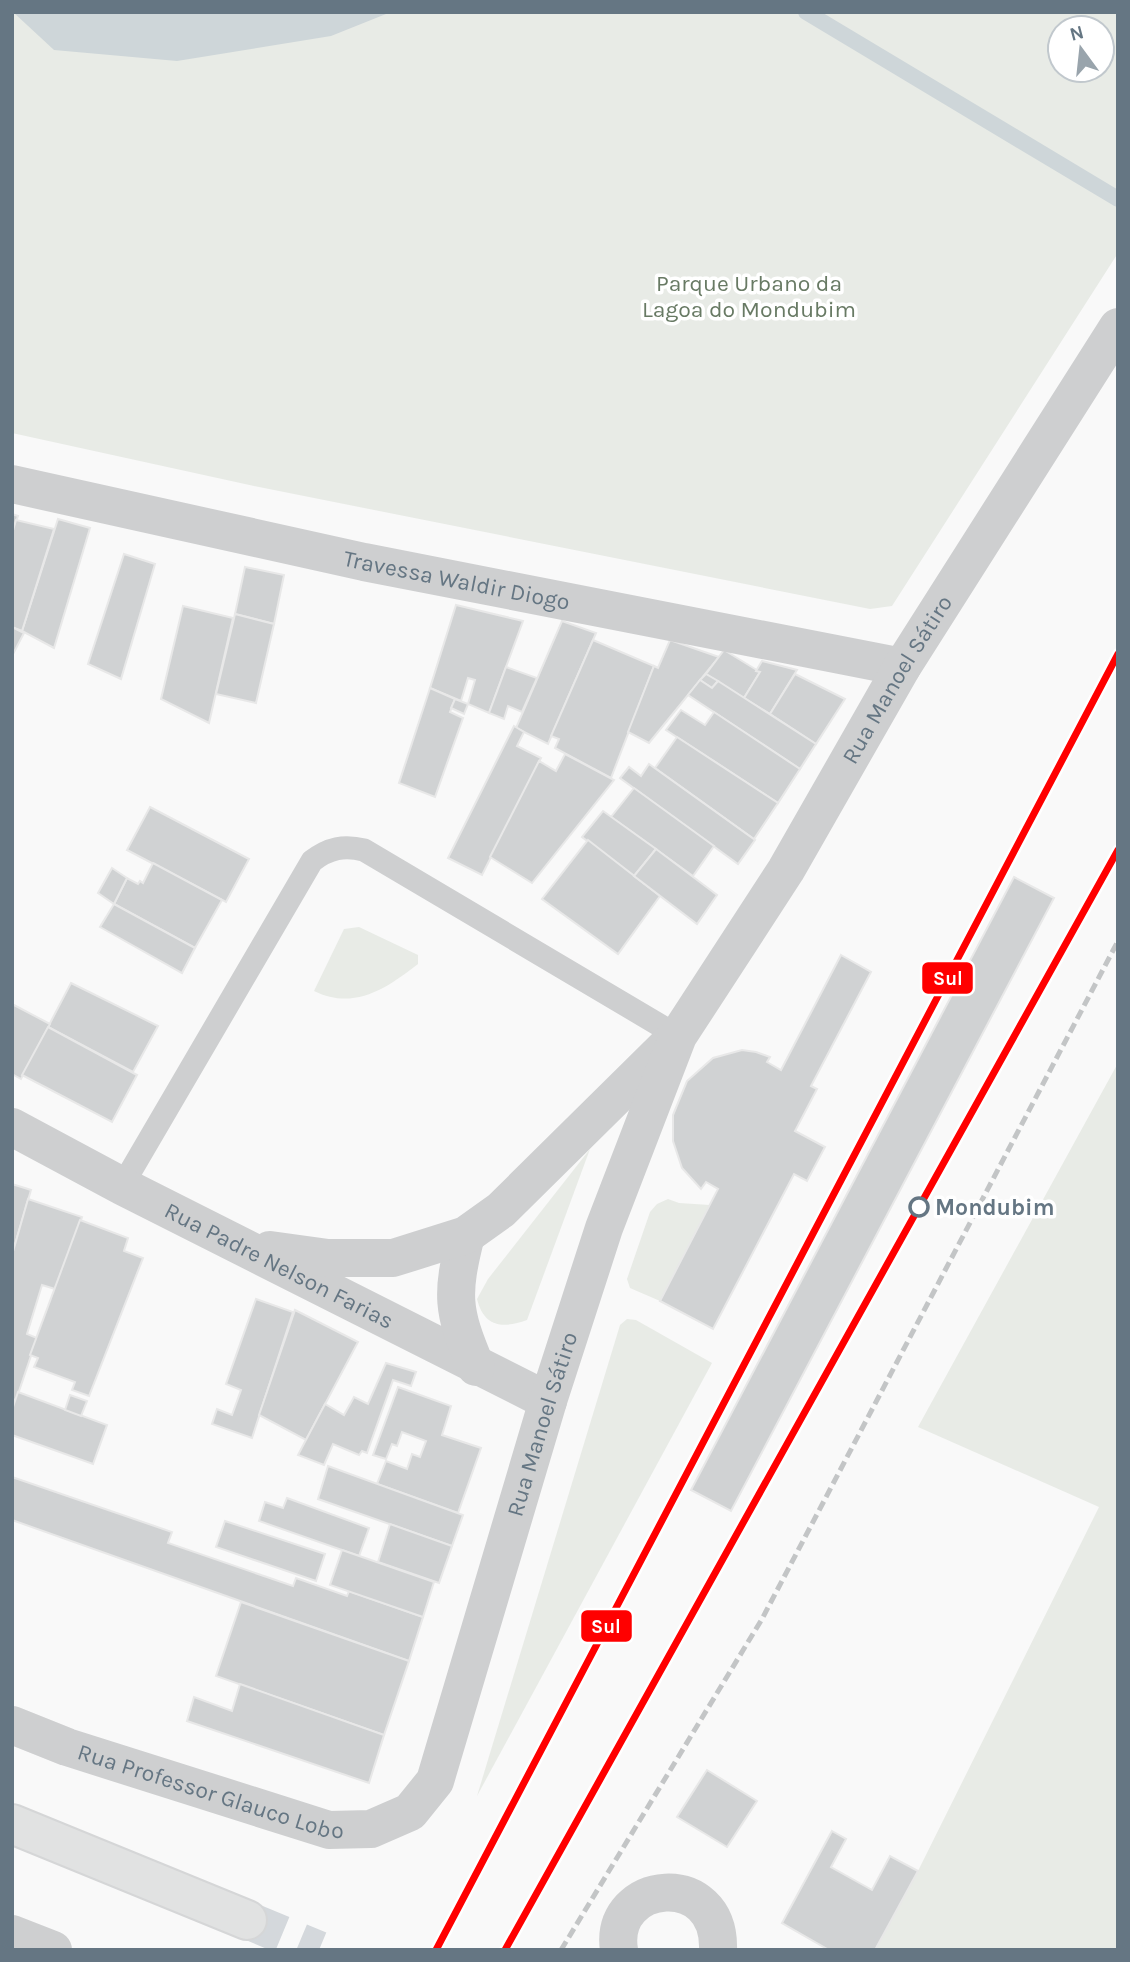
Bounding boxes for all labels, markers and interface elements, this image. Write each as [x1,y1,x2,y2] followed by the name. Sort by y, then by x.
[1046,14,1116,84] north arrow
[1067,21,1086,46] text: N
[642,270,856,323] park label: Parque Urbano da Lagoa do Mondubim
[341,545,572,616] street label: Travessa Waldir Diogo
[837,590,958,769] street label: Rua Manoel Sátiro
[921,961,974,995] line badge: Sul
[933,968,963,990] text: Sul
[935,1194,1055,1221] place label: Mondubim
[160,1197,398,1335] street label: Rua Padre Nelson Farias
[909,1197,929,1217] marker: Mondubim
[501,1329,583,1520] street label: Rua Manoel Sátiro
[580,1609,633,1643] line badge: Sul
[591,1616,621,1638] text: Sul
[74,1738,344,1844] street label: Rua Professor Glauco Lobo

